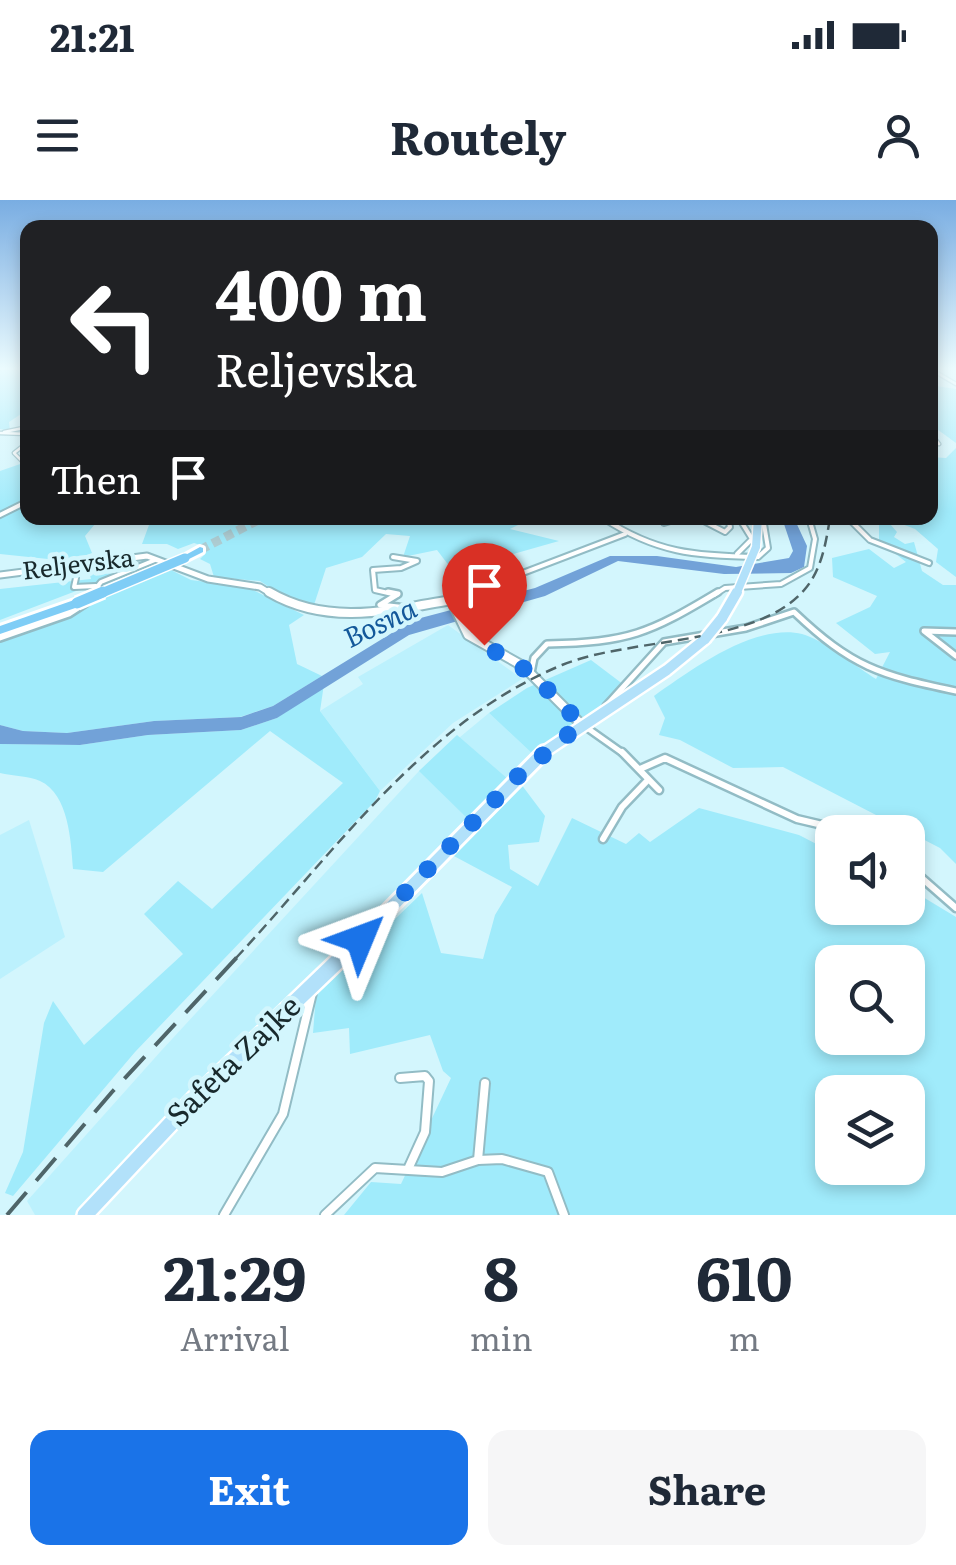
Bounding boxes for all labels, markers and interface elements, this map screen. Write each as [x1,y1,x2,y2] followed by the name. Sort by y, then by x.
[50,7,135,64] text: 21:21
[390,102,566,169] text: Routely
[30,108,85,163] icon: menu
[871,108,926,163] icon: person
[215,239,427,343] text: 400 m
[50,260,180,390] icon: left
[215,334,417,401] text: Reljevska
[50,449,141,506] text: Then
[161,450,216,505] icon: arrive
[20,537,136,588] street label: Reljevska
[442,543,527,646] pin
[457,558,512,613] icon: arrive
[335,585,423,657] water label: Bosna
[815,815,925,1185] map controls
[815,815,925,925] button: sound
[308,887,412,991] position arrow
[815,945,925,1055] button: search
[155,983,309,1134] street label: Safeta Zajke
[815,1075,925,1185] button: layers
[163,1230,307,1319] text: 21:29
[484,1230,519,1319] text: 8
[696,1230,793,1319] text: 610
[180,1313,290,1361] text: Arrival
[470,1313,533,1361] text: min
[729,1313,760,1361] text: m
[30,1430,468,1545] button: Exit
[488,1430,926,1545] button: Share

